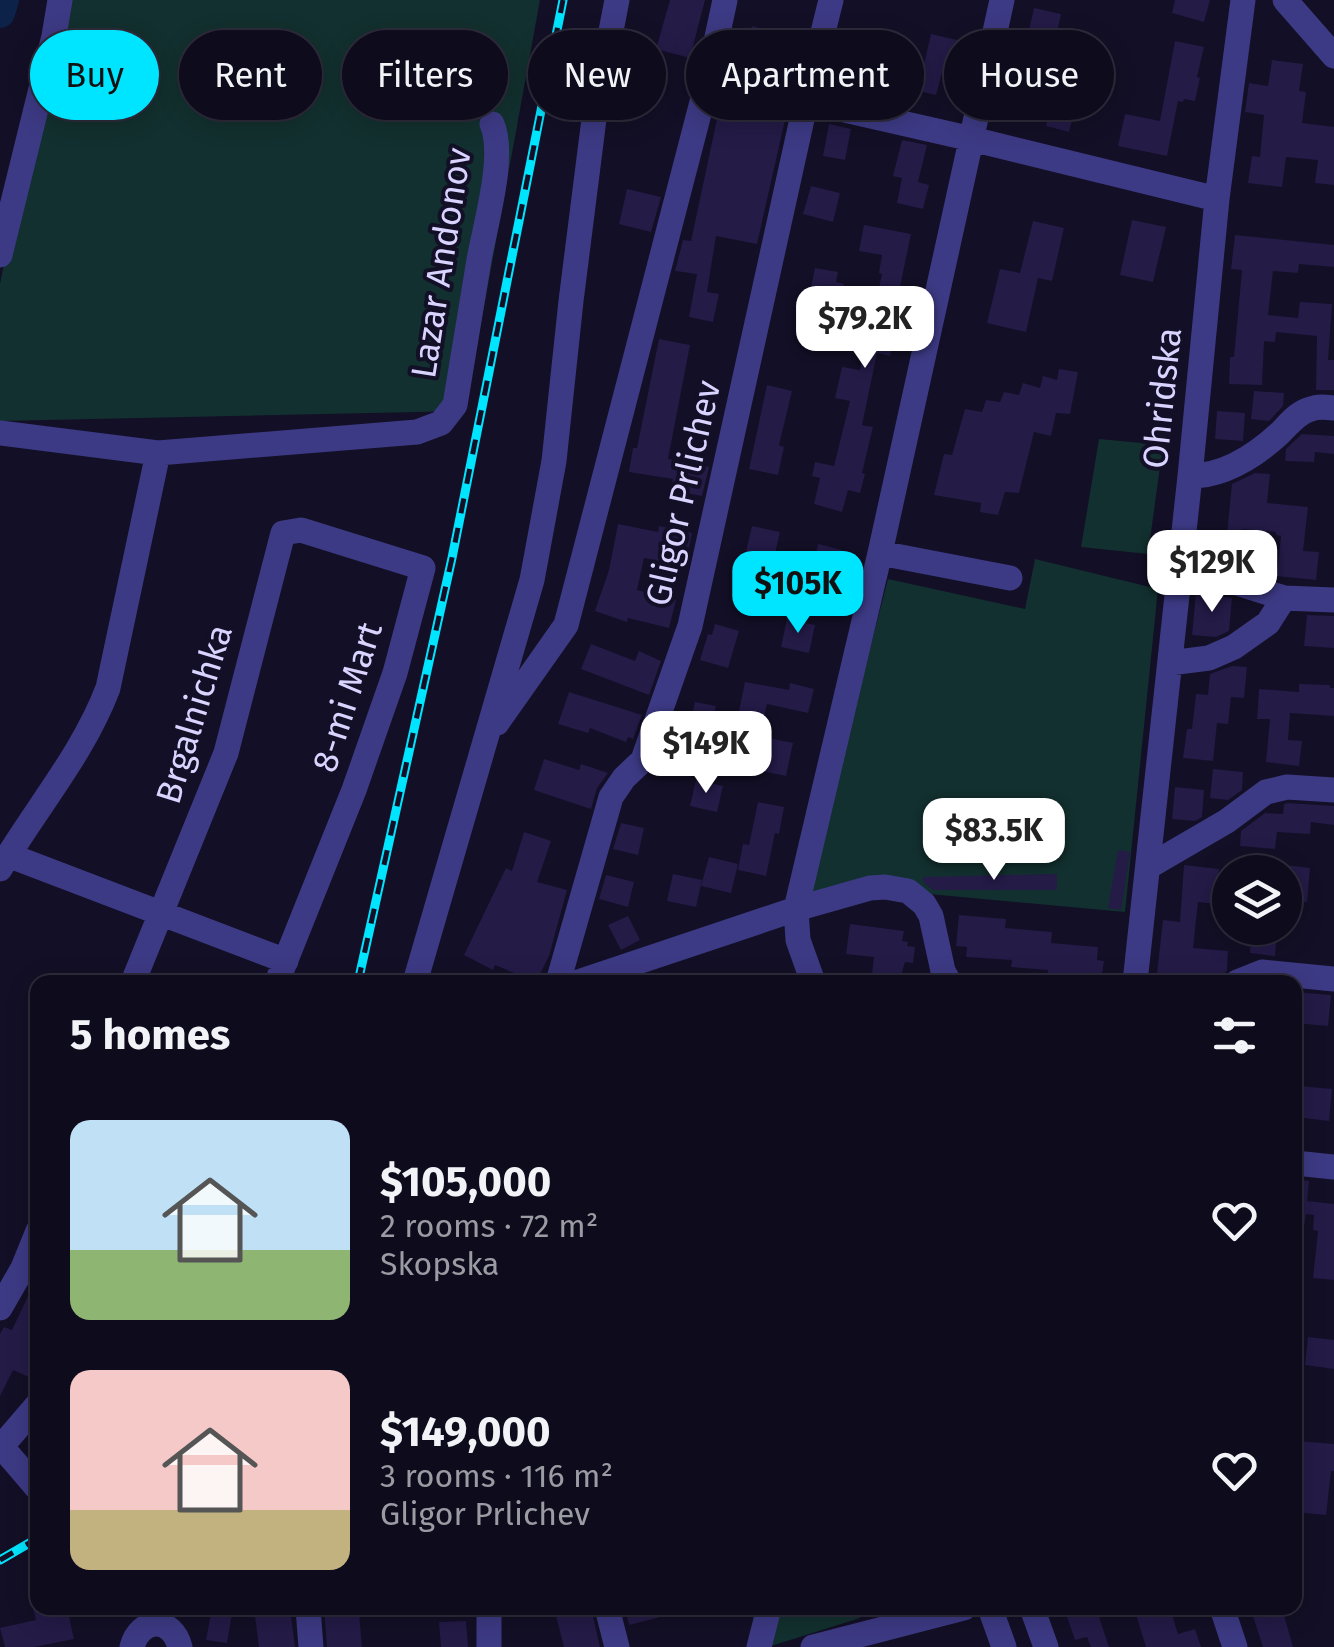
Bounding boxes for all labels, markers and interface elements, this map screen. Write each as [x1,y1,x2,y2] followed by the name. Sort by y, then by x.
[30,30,159,120] chip: Buy
[179,30,322,120] chip: Rent
[342,30,508,120] chip: Filters
[528,30,666,120] chip: New
[686,30,924,120] chip: Apartment
[944,30,1114,120] chip: House
[402,145,480,381] street label: Lazar Andonov
[784,286,946,371] pin: $79.2K
[818,299,912,337] text: $79.2K
[1134,325,1190,471] street label: Ohridska
[637,376,729,610] street label: Gligor Prlichev
[1142,530,1282,615] pin: $129K
[1169,543,1255,581] text: $129K
[728,551,868,636] pin: $105K
[754,564,842,602] text: $105K
[303,616,391,777] street label: 8-mi Mart
[147,619,241,809] street label: Brgalnichka
[636,711,776,796] pin: $149K
[663,724,749,762] text: $149K
[913,798,1075,883] pin: $83.5K
[945,811,1043,849] text: $83.5K
[1212,855,1302,945] map controls
[1212,855,1302,945] button: layers
[1207,1008,1262,1063] icon: filters
[70,1010,230,1060] text: 5 homes
[380,1157,551,1207] text: $105,000
[150,1160,270,1280] icon: home
[1207,1193,1262,1248] icon: heart
[380,1207,598,1245] text: 2 rooms · 72 m²
[380,1245,500,1283] text: Skopska
[380,1407,551,1457] text: $149,000
[150,1410,270,1530] icon: home
[1207,1443,1262,1498] icon: heart
[380,1457,613,1495] text: 3 rooms · 116 m²
[380,1495,590,1533] text: Gligor Prlichev

